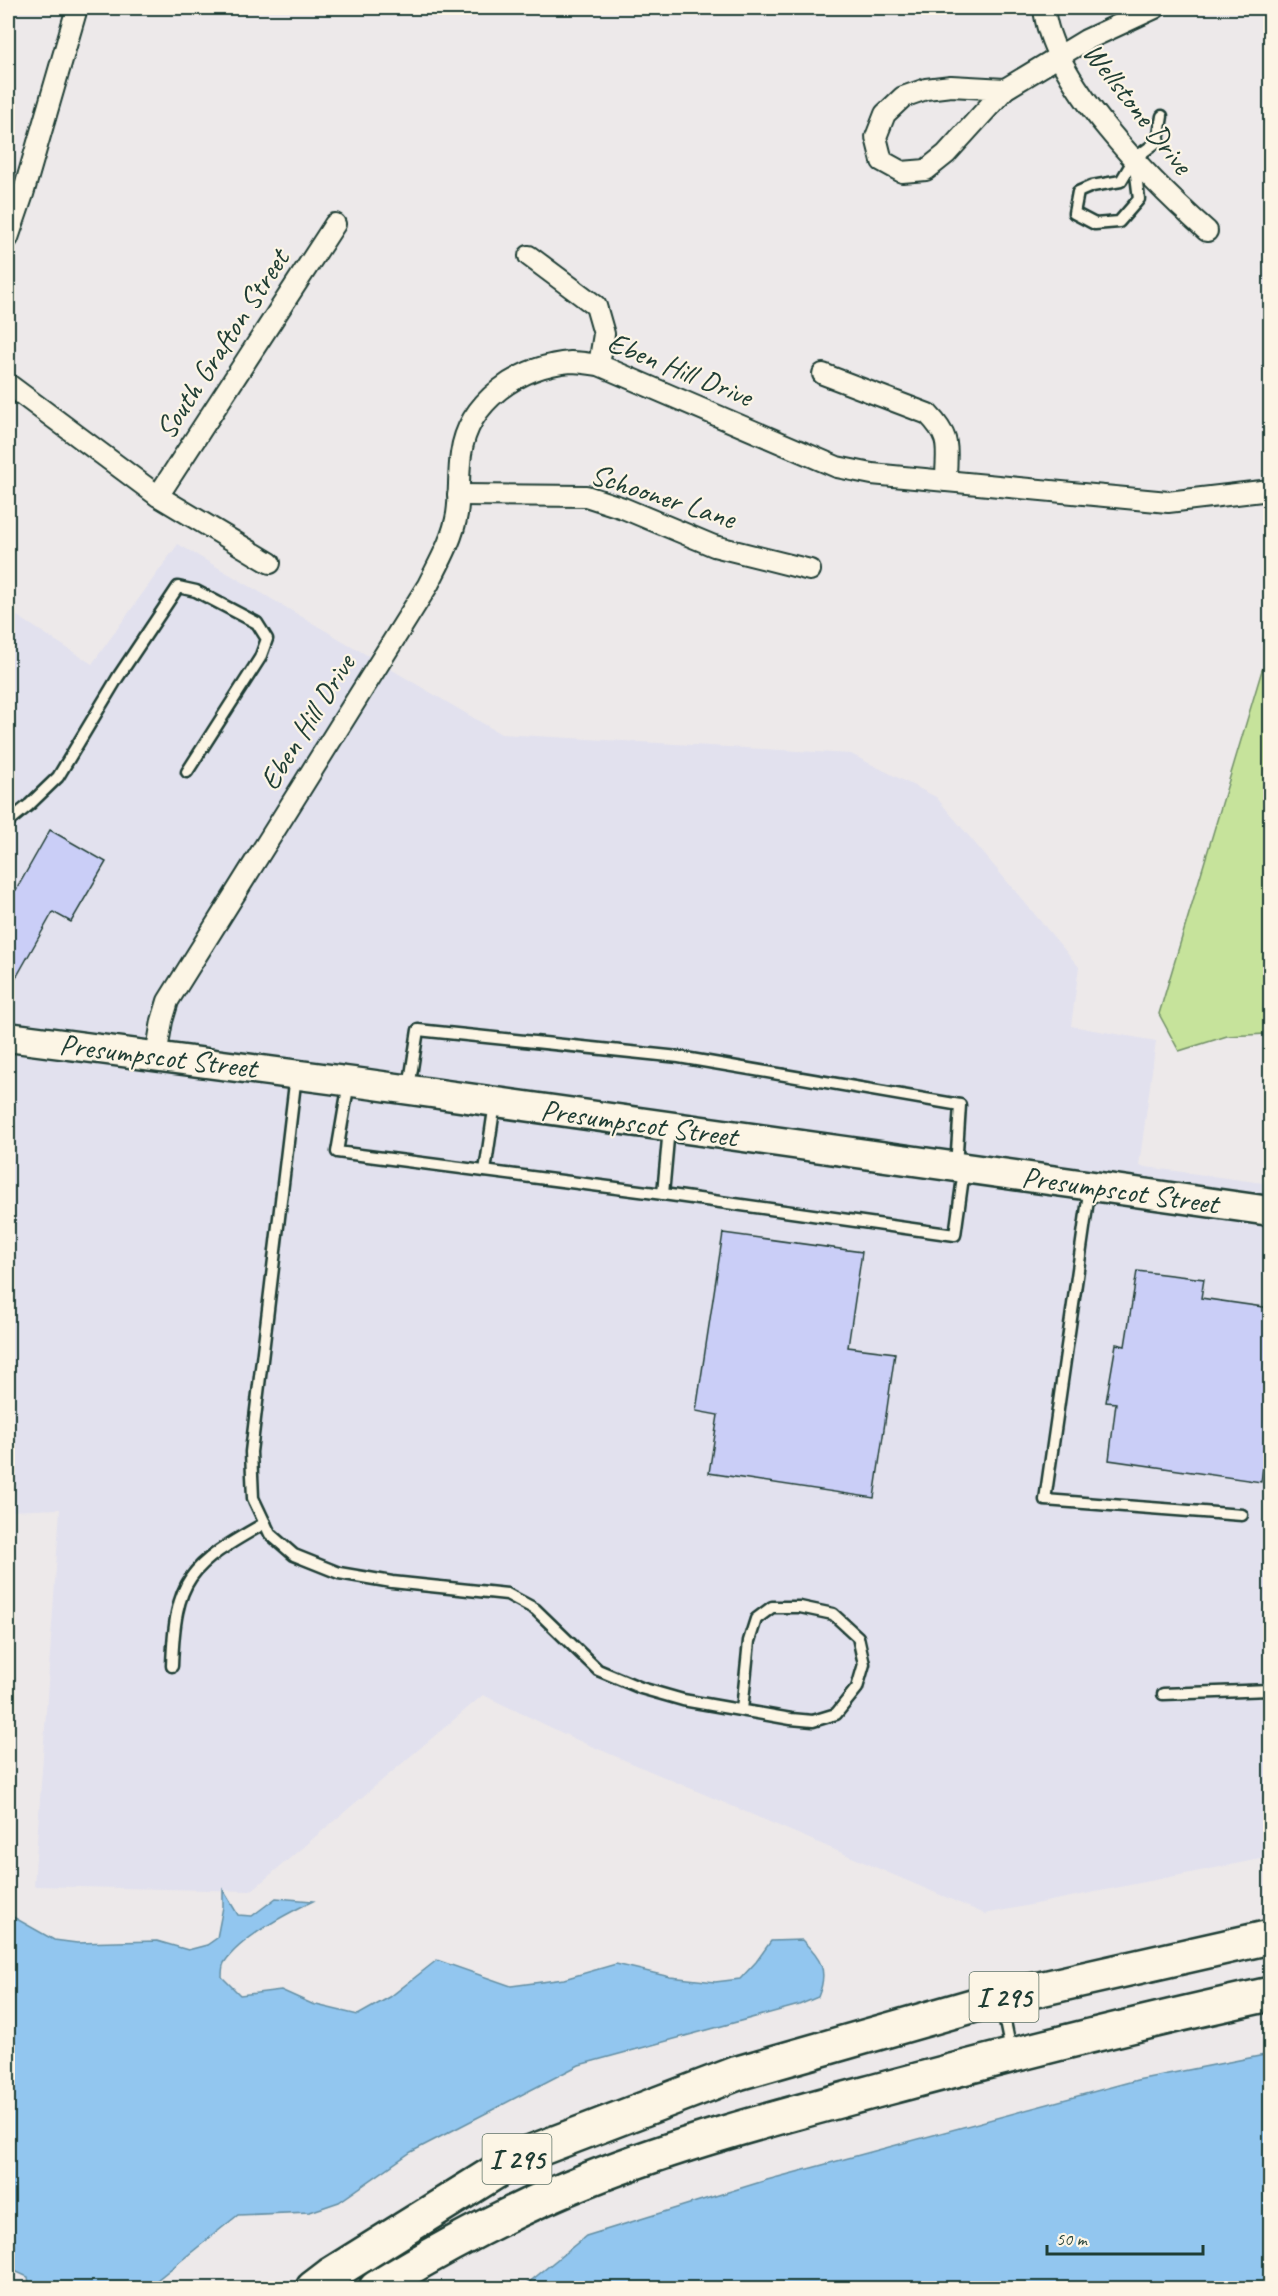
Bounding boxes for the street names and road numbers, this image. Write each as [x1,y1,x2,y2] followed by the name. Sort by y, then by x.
[1075,34,1203,183] street label: Wellstone Drive
[147,240,299,446] street label: South Grafton Street
[602,323,760,416] street label: Eben Hill Drive
[586,455,742,538] street label: Schooner Lane
[250,645,365,797] street label: Eben Hill Drive
[57,1025,262,1087] street label: Presumpscot Street
[538,1090,743,1156] street label: Presumpscot Street
[1019,1157,1224,1223] street label: Presumpscot Street
[970,1972,1038,2022] road number: I 295
[482,2134,552,2184] road number: I 295

